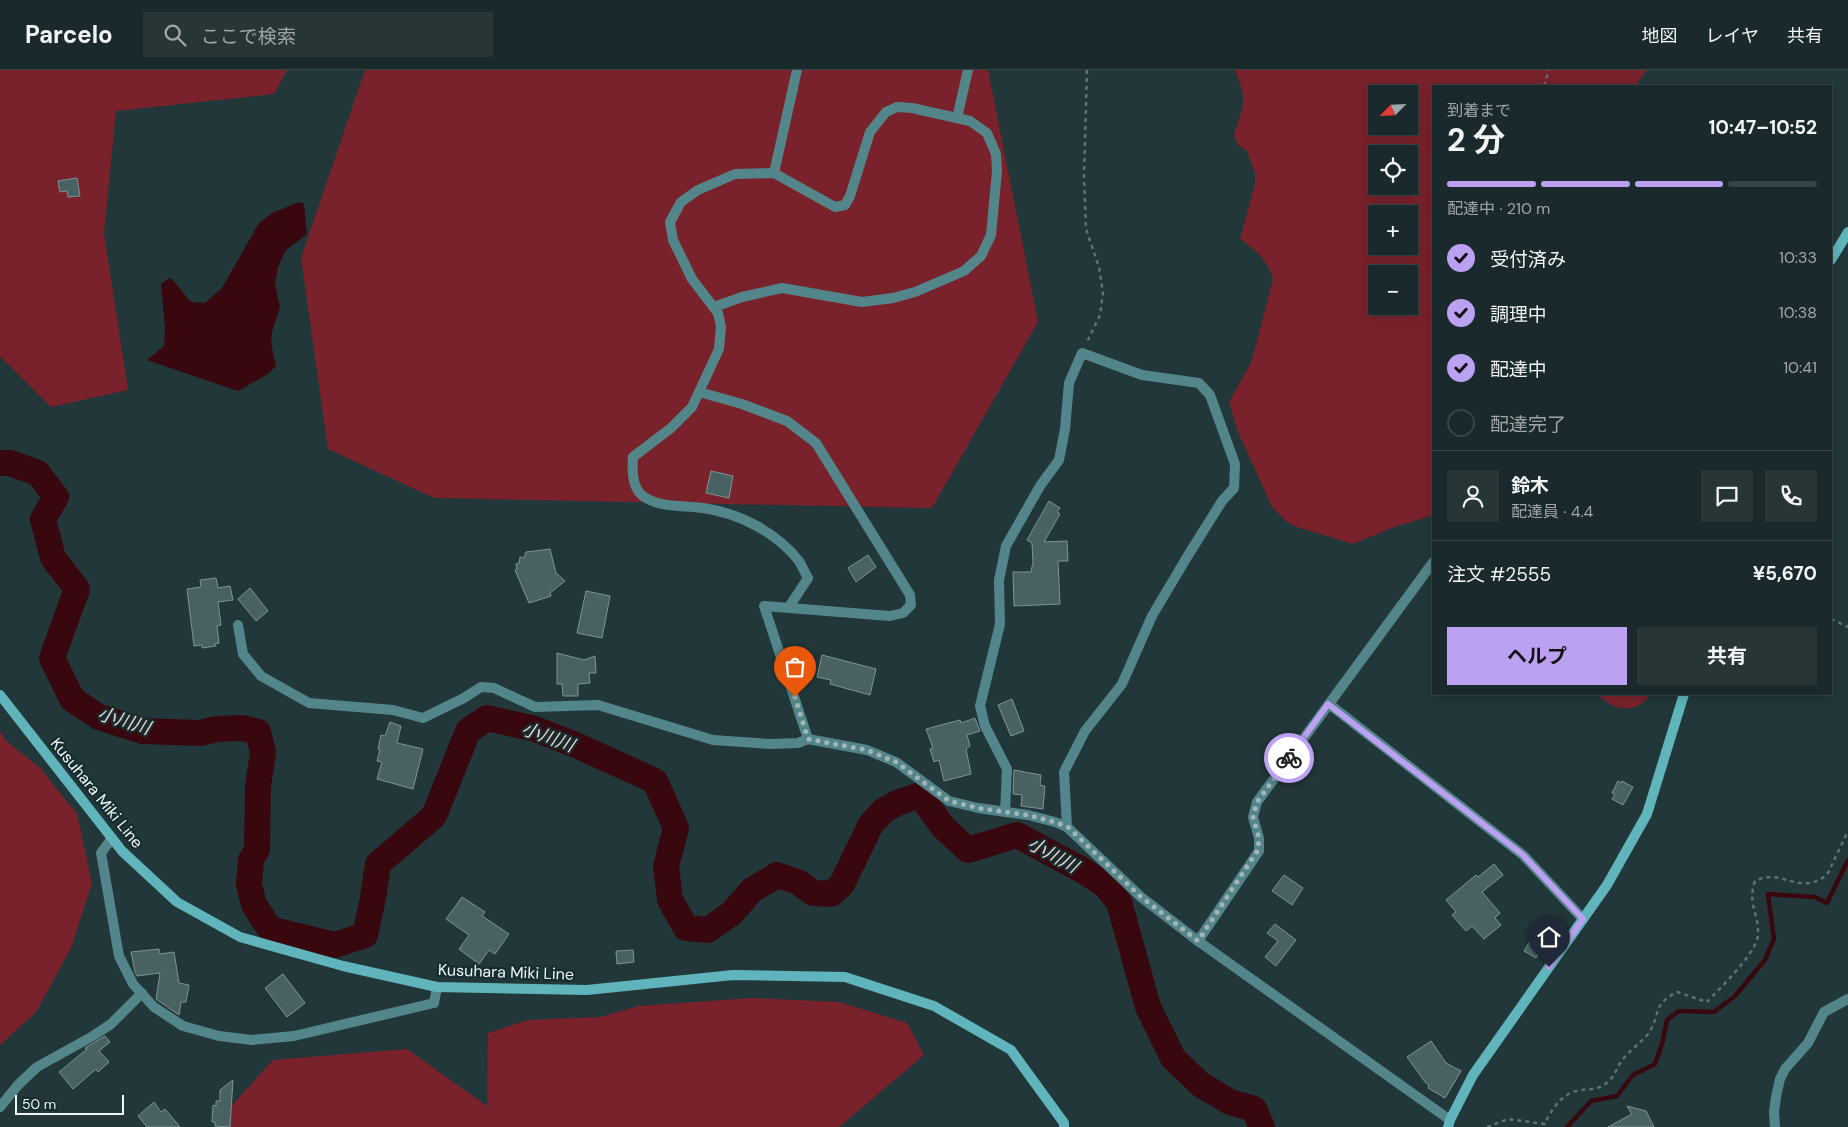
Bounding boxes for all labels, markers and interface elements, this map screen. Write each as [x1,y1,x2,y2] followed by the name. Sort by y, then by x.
[143,12,493,57] search box
[25,19,113,50] text: Parcelo
[161,21,189,49] icon: search
[201,24,296,49] text: ここで検索
[1642,24,1678,48] text: 地図
[1706,24,1759,48] text: レイヤ
[1787,24,1823,48] text: 共有
[1368,85,1418,135] north arrow
[1368,85,1418,315] map controls
[1447,100,1511,121] text: 到着まで
[1709,115,1817,140] text: 10:47–10:52
[1447,119,1505,161] text: 2 分
[1368,145,1418,195] button: locate
[1447,198,1550,219] text: 配達中 · 210 m
[1368,205,1418,255] button: +
[1447,244,1475,272] icon: check
[1490,247,1566,272] text: 受付済み
[1779,247,1817,268] text: 10:33
[1368,265,1418,315] button: −
[1447,299,1475,327] icon: check
[1490,302,1547,327] text: 調理中
[1779,302,1817,323] text: 10:38
[1447,354,1475,382] icon: check
[1490,357,1547,382] text: 配達中
[1783,357,1817,378] text: 10:41
[1490,412,1566,437] text: 配達完了
[1447,470,1499,522] button: person
[1701,470,1753,522] button: chat
[1765,470,1817,522] button: phone
[1511,473,1549,498] text: 鈴木
[1511,501,1593,522] text: 配達員 · 4.4
[1753,561,1817,586] text: ¥5,670
[1447,562,1551,587] text: 注文 #2555
[1447,627,1627,685] button: ヘルプ
[1637,627,1817,685] button: 共有
[774,646,816,697] pin
[781,653,809,681] icon: bag
[95,702,155,741] water label: 小川川
[519,716,579,758] water label: 小川川
[46,733,148,853] street label: Kusuhara Miki Line
[1264,733,1314,783] courier
[1275,744,1303,772] icon: bike
[1024,831,1084,880] water label: 小川川
[1528,916,1570,967] pin
[1535,923,1563,951] icon: home
[438,959,574,985] street label: Kusuhara Miki Line
[15,1092,124,1115] scale bar
[22,1095,56,1113] text: 50 m

